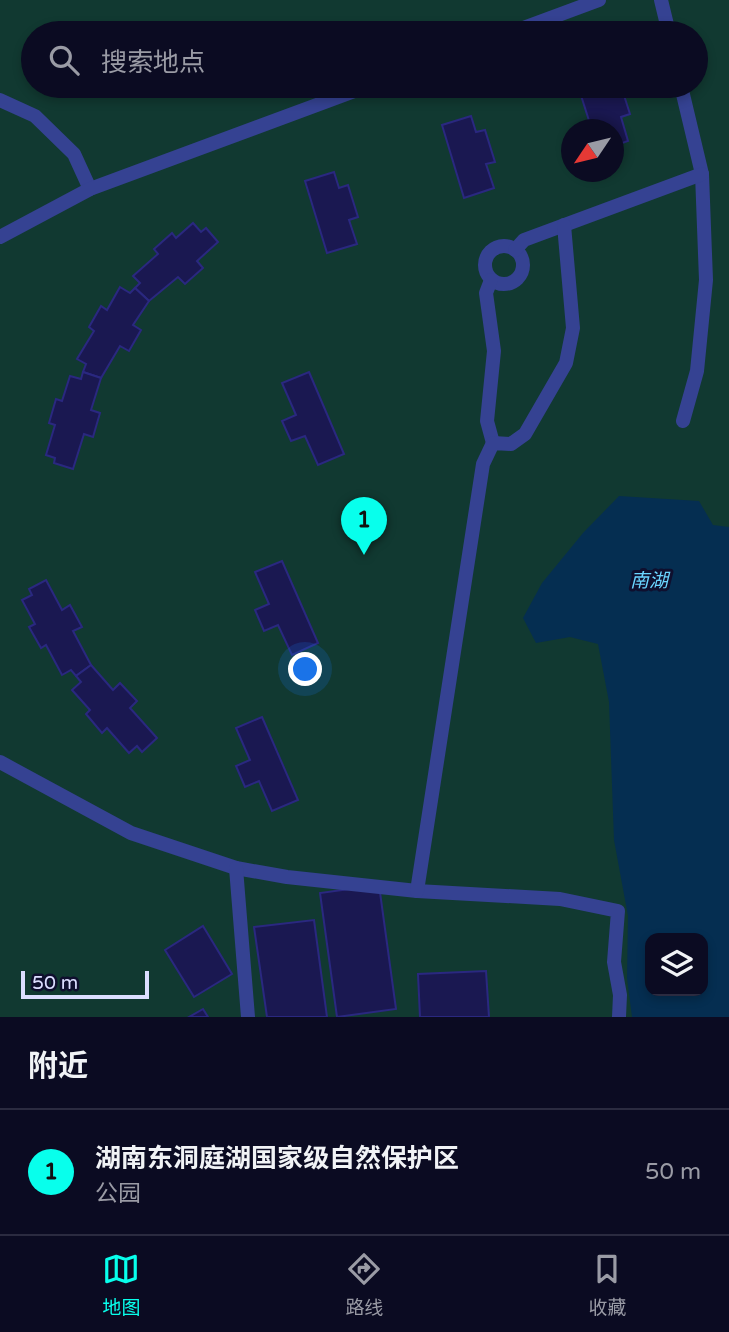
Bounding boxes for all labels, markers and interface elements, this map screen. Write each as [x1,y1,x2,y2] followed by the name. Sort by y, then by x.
[21,21,708,98] search box
[45,41,83,79] icon: search
[101,47,205,78] text: 搜索地点
[561,119,624,182] north arrow
[341,497,387,555] pin: 1
[630,570,671,592] water label: 南湖
[288,652,322,686] your location
[645,933,708,996] map controls
[645,933,708,996] button: layers
[21,968,149,1000] scale bar
[32,972,78,994] text: 50 m
[28,1048,88,1085] text: 附近
[95,1143,459,1174] text: 湖南东洞庭湖国家级自然保护区
[44,1158,58,1186] text: 1
[645,1158,701,1186] text: 50 m
[95,1180,141,1208] text: 公园
[102,1250,141,1319] tab: 地图
[345,1250,384,1319] tab: 路线
[588,1250,627,1319] tab: 收藏

